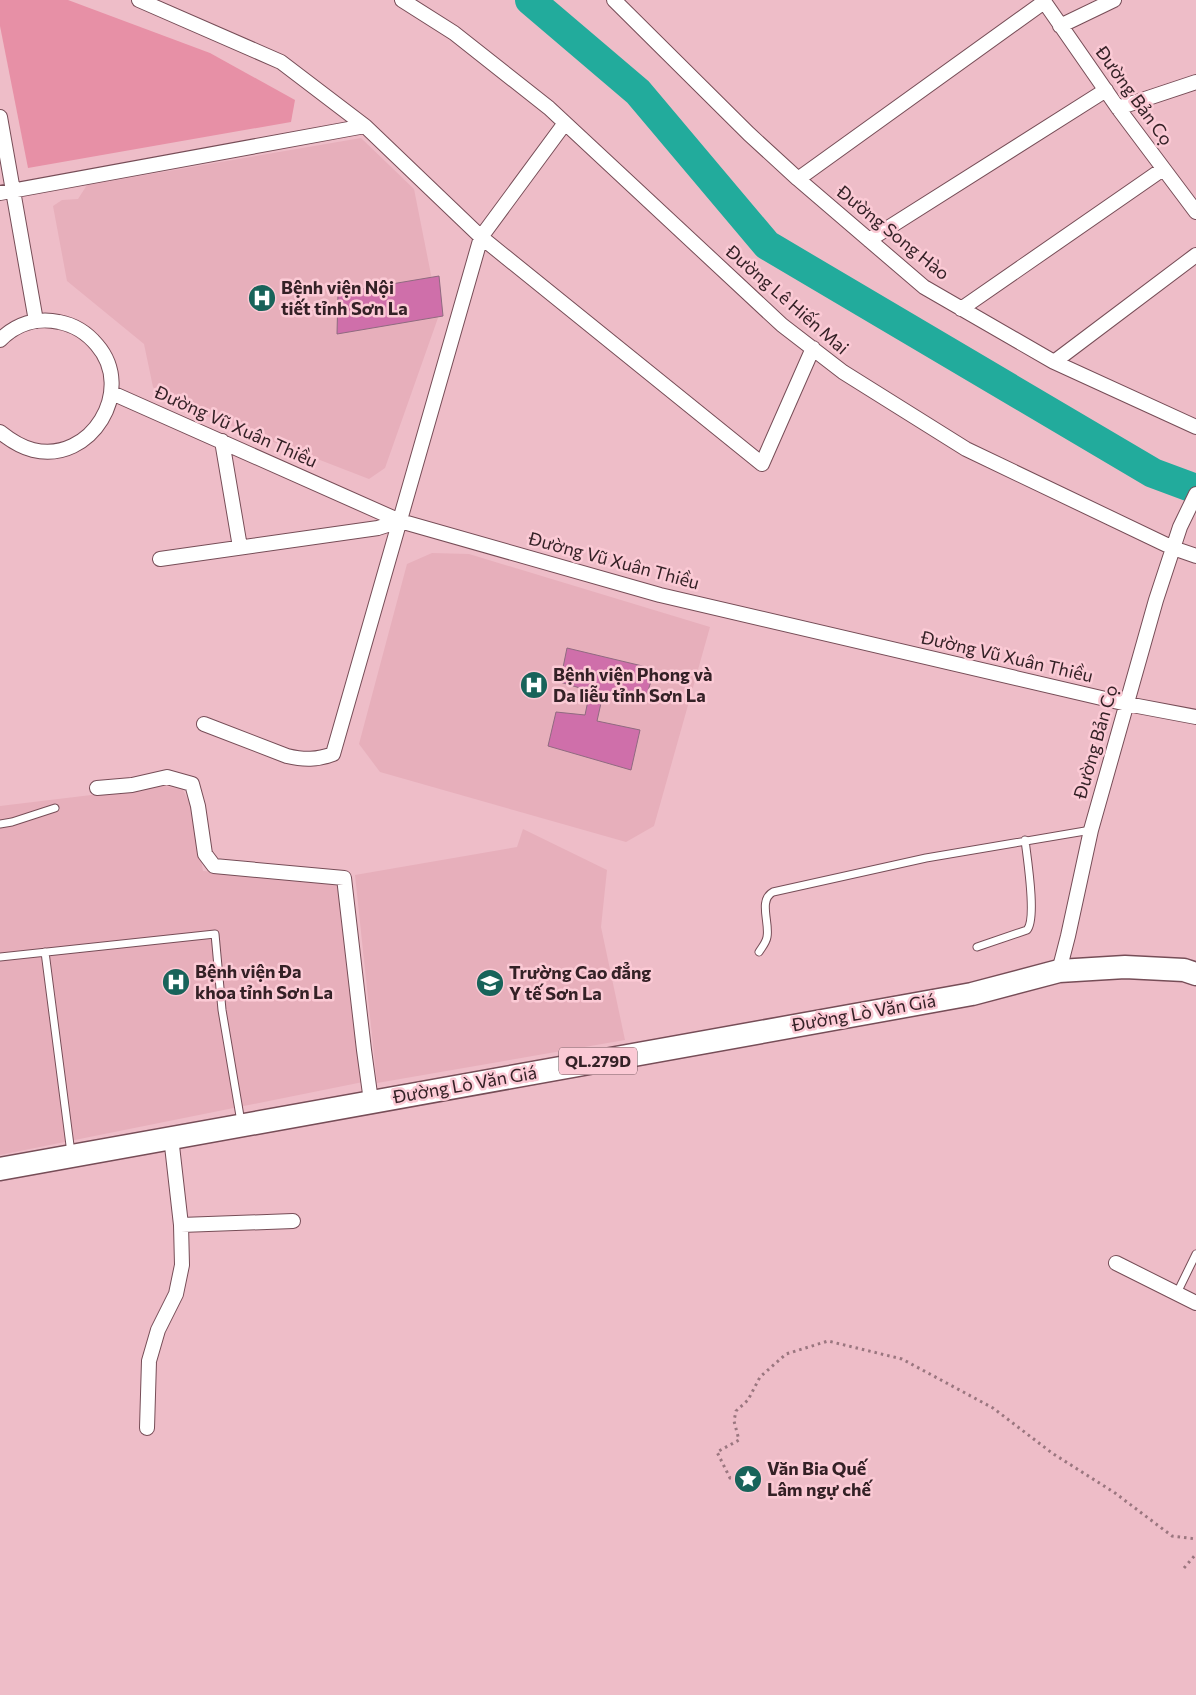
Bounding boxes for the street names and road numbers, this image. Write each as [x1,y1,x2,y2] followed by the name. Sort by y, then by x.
[1091,41,1178,149] street label: Đường Bản Cọ
[832,180,954,284] street label: Đường Song Hào
[721,239,853,358] street label: Đường Lê Hiến Mai
[151,380,321,472] street label: Đường Vũ Xuân Thiều
[526,526,702,593] street label: Đường Vũ Xuân Thiều
[918,625,1095,687] street label: Đường Vũ Xuân Thiều
[1068,682,1122,802] street label: Đường Bản Cọ
[789,989,937,1036] street label: Đường Lò Văn Giá
[559,1048,637,1074] road number: QL.279D
[390,1061,538,1108] street label: Đường Lò Văn Giá

